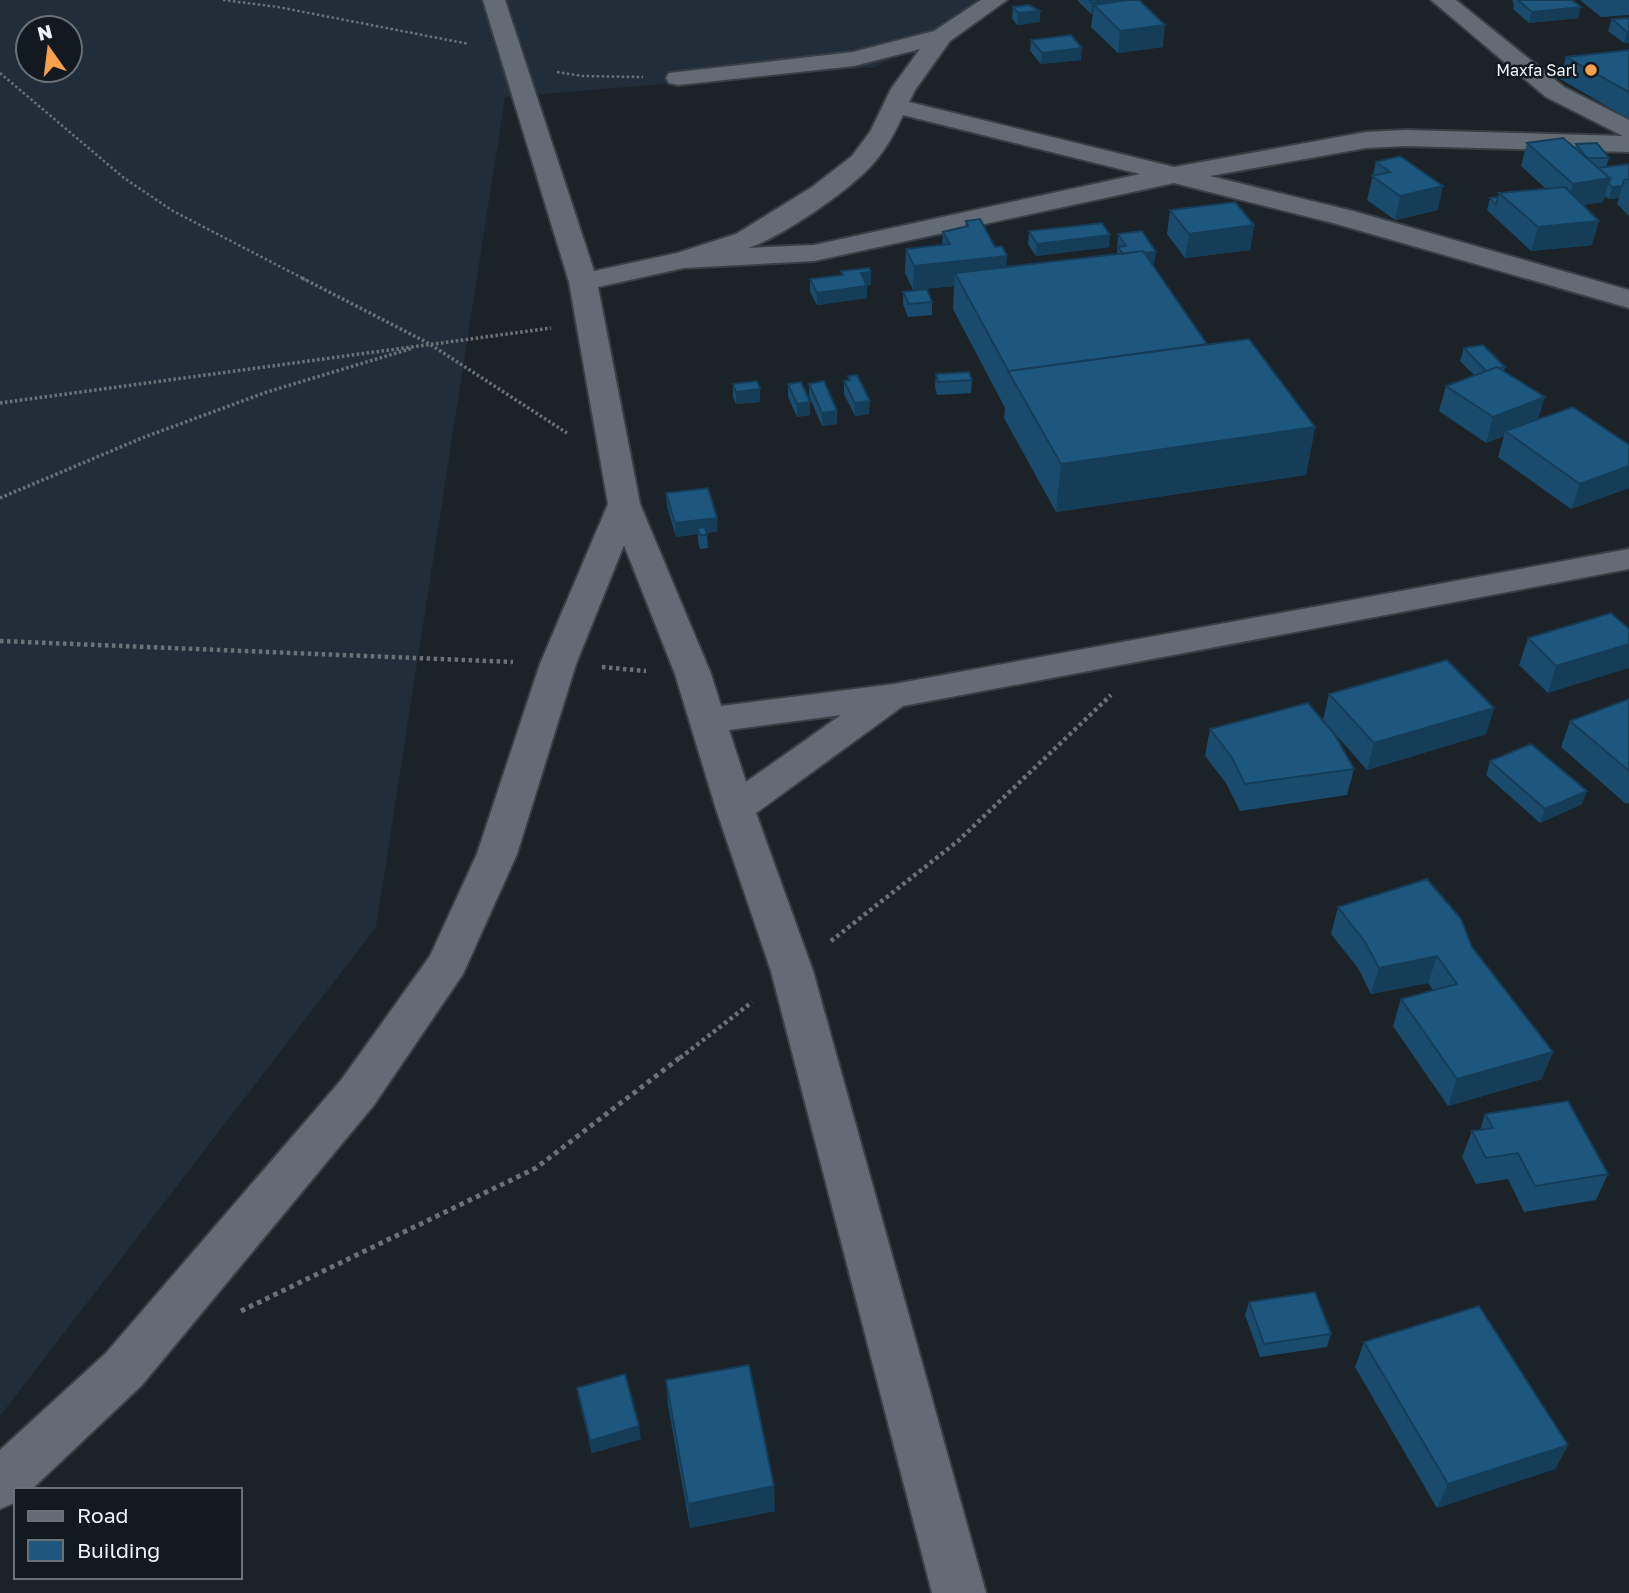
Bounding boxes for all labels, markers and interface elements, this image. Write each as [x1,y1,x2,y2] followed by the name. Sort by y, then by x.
[14,14,84,84] north arrow
[35,19,55,45] text: N
[1496,60,1577,80] place label: Maxfa Sarl
[1583,62,1599,78] marker: Maxfa Sarl
[14,1488,242,1579] legend
[77,1502,128,1528] text: Road
[77,1537,160,1563] text: Building

